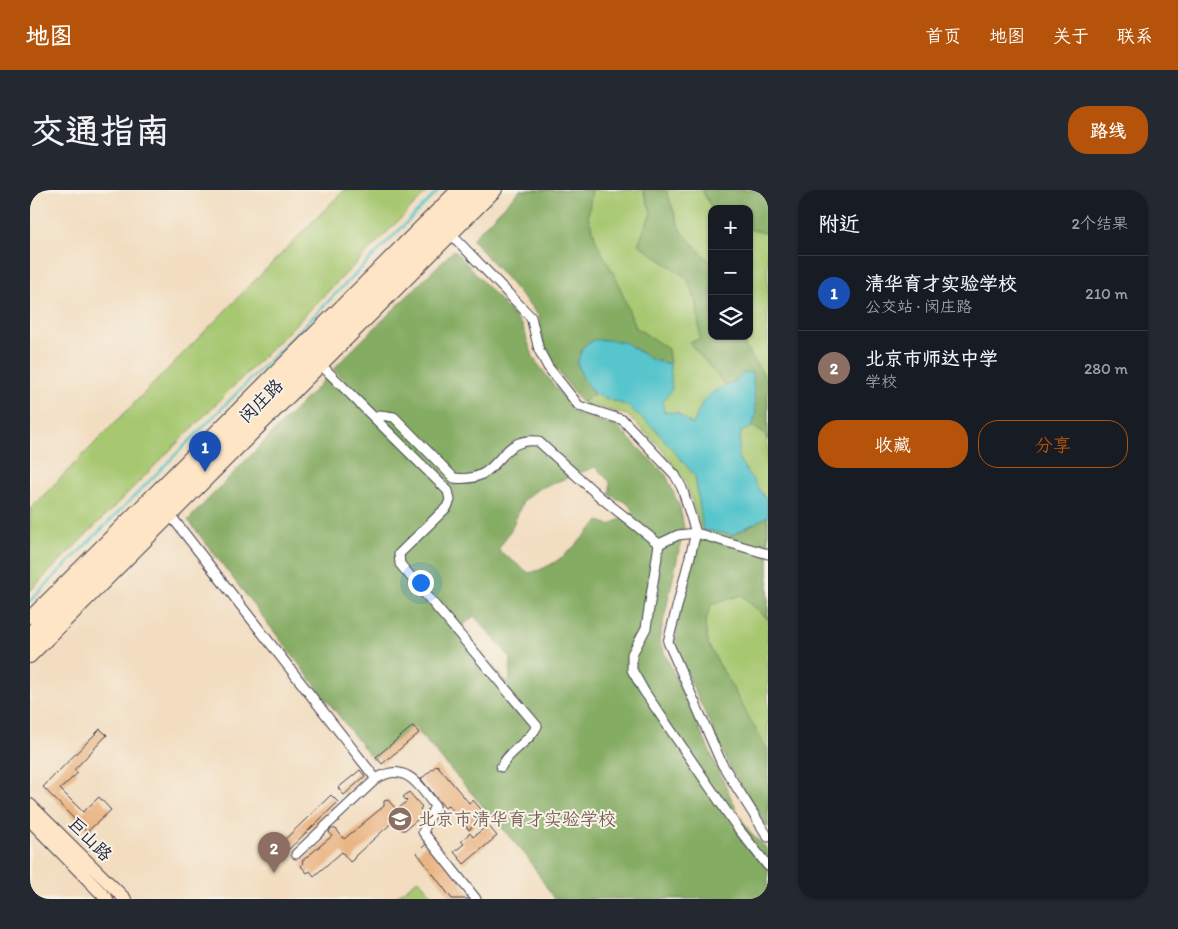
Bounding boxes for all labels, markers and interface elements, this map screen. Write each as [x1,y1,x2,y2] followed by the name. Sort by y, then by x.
[25,21,73,50] text: 地图
[925,25,961,47] text: 首页
[989,25,1025,47] text: 地图
[1053,25,1089,47] text: 关于
[1117,25,1153,47] text: 联系
[1068,106,1148,154] button: 路线
[30,110,170,152] text: 交通指南
[708,205,753,340] map controls
[708,205,753,250] button: +
[818,211,860,236] text: 附近
[1072,214,1128,233] text: 2个结果
[708,250,753,295] button: −
[865,272,1017,295] text: 清华育才实验学校
[830,284,838,303] text: 1
[1085,284,1128,303] text: 210 m
[708,295,753,340] button: layers
[865,297,972,316] text: 公交站 · 闵庄路
[865,347,998,370] text: 北京市师达中学
[830,359,838,378] text: 2
[1084,359,1128,378] text: 280 m
[865,372,897,391] text: 学校
[234,374,288,428] street label: 闵庄路
[818,420,968,468] button: 收藏
[978,420,1128,468] button: 分享
[189,431,221,472] pin: 1
[408,570,434,596] your location
[387,806,413,832] school or university icon: 北京市清华育才实验学校
[418,808,616,830] place label: 北京市清华育才实验学校
[63,812,117,866] street label: 巨山路
[258,832,290,873] pin: 2

